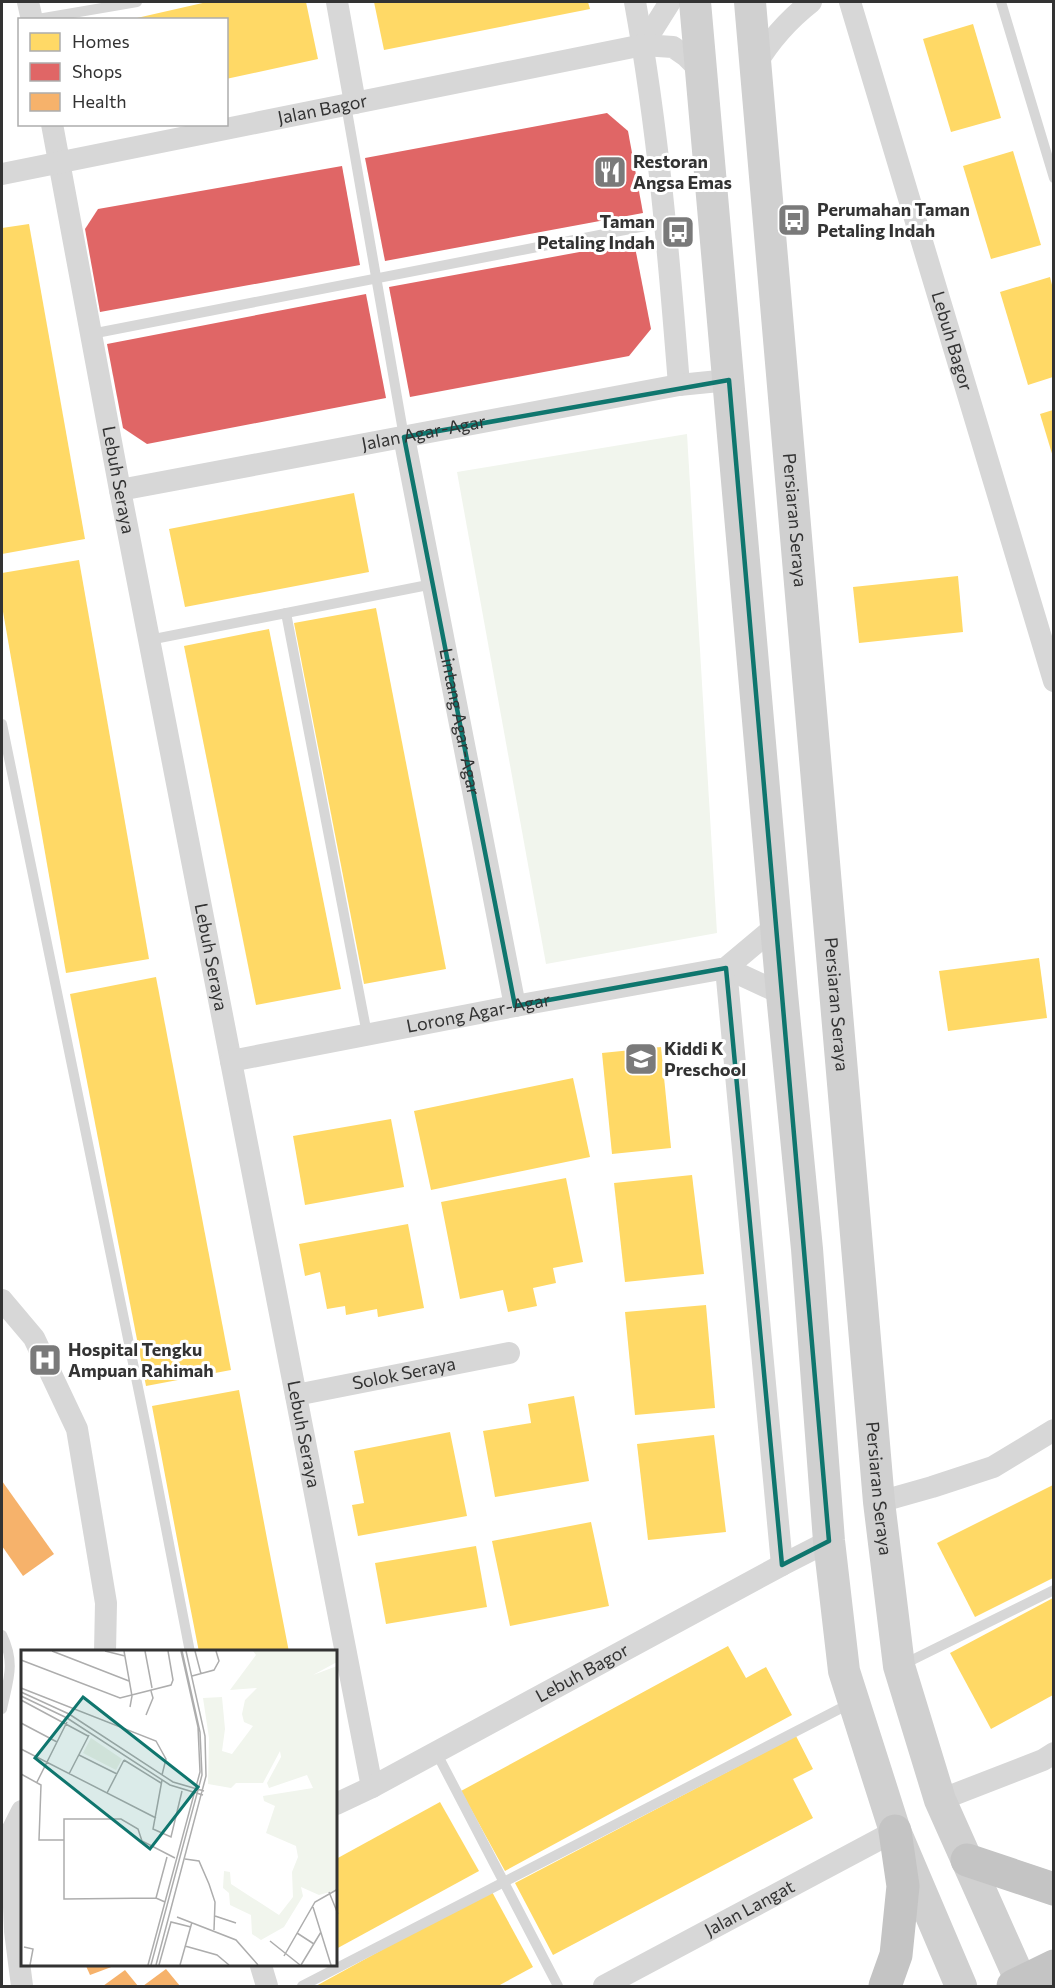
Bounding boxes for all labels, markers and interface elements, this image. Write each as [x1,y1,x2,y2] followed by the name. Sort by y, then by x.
[18,18,228,126] legend
[72,30,130,52] text: Homes
[72,60,122,82] text: Shops
[276,89,369,128] street label: Jalan Bagor
[72,90,127,112] text: Health
[633,150,732,193] place label: Restoran Angsa Emas
[592,154,628,190] restaurant icon: Restoran Angsa Emas
[817,198,970,241] place label: Perumahan Taman Petaling Indah
[776,202,812,238] bus stop icon: Perumahan Taman Petaling Indah
[537,210,655,253] place label: Taman Petaling Indah
[660,214,696,250] bus stop icon: Taman Petaling Indah
[927,288,978,393] street label: Lebuh Bagor
[359,410,488,454] street label: Jalan Agar-Agar
[98,424,140,535] street label: Lebuh Seraya
[779,452,812,588] street label: Persiaran Seraya
[435,646,486,797] street label: Lintang Agar-Agar
[191,901,233,1012] street label: Lebuh Seraya
[820,936,854,1072] street label: Persiaran Seraya
[404,988,552,1037] street label: Lorong Agar-Agar
[664,1037,746,1080] place label: Kiddi K Preschool
[623,1041,659,1077] school or university icon: Kiddi K Preschool
[68,1338,214,1381] place label: Hospital Tengku Ampuan Rahimah
[27,1342,63,1378] hospital icon: Hospital Tengku Ampuan Rahimah
[350,1352,457,1394] street label: Solok Seraya
[283,1378,326,1490] street label: Lebuh Seraya
[862,1420,897,1557] street label: Persiaran Seraya
[531,1638,632,1706] street label: Lebuh Bagor
[21,1650,338,1967] inset map
[700,1875,798,1941] street label: Jalan Langat

